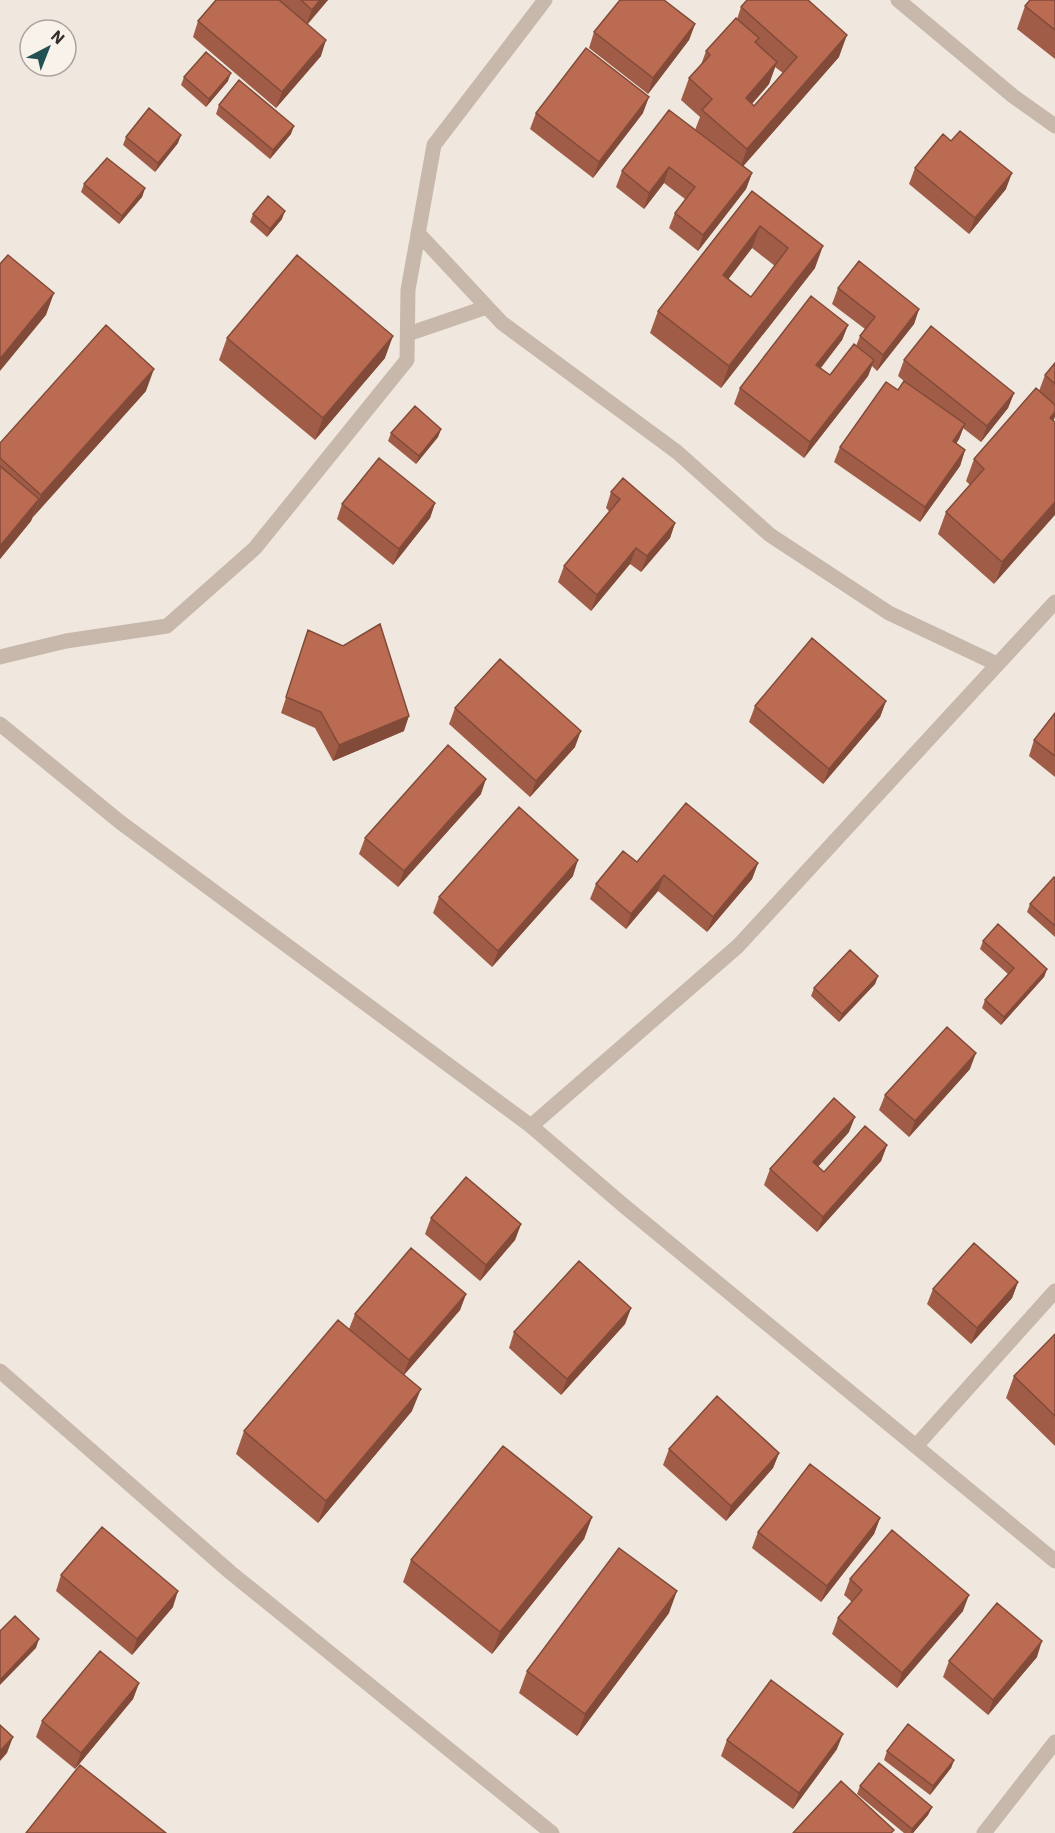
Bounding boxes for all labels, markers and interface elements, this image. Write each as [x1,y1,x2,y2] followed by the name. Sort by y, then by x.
[18,18,78,78] north arrow
[47,26,69,48] text: N

